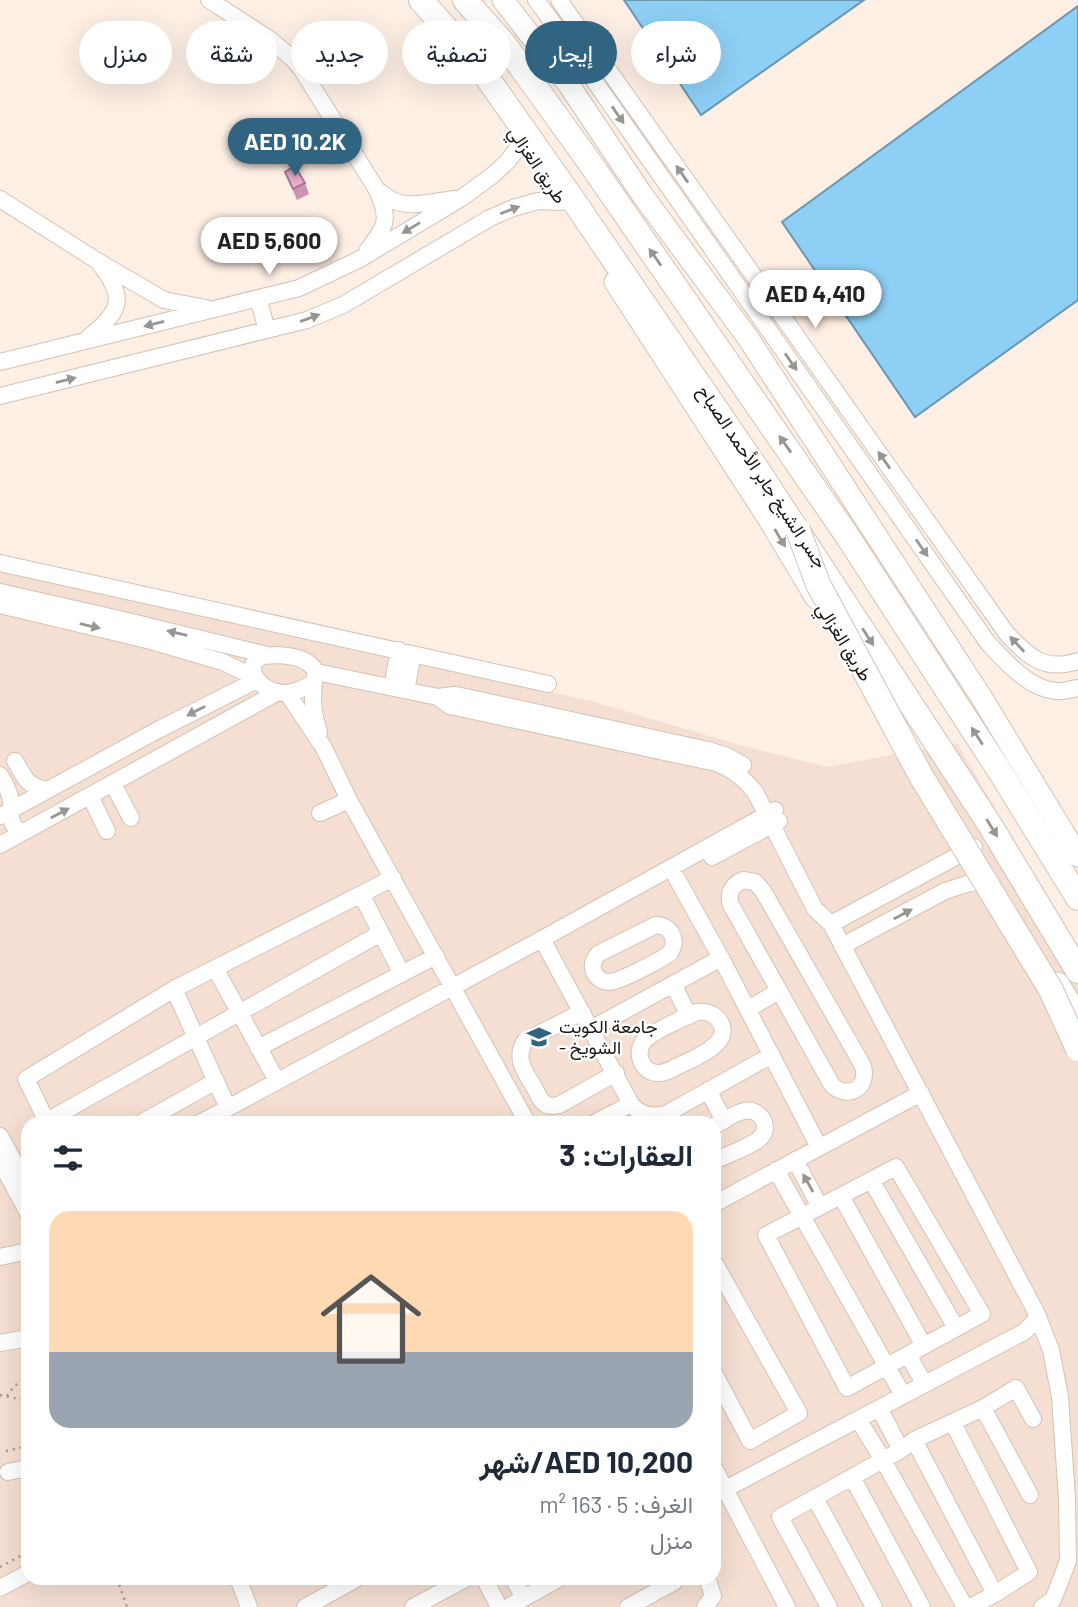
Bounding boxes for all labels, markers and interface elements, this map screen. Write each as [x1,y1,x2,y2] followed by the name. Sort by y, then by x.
[79,21,172,84] chip: منزل
[186,21,277,84] chip: شقة
[291,21,388,84] chip: جديد
[402,21,511,84] chip: تصفية
[525,21,617,84] chip: إيجار
[631,21,721,84] chip: شراء
[611,106,625,124] one-way arrow
[215,118,375,178] pin: AED 10.2K
[500,122,572,210] street label: طريق الغزالي
[244,127,346,155] text: AED 10.2K
[675,165,689,183] one-way arrow
[500,204,521,215] one-way arrow
[189,218,349,277] pin: AED 5,600
[402,222,421,235] one-way arrow
[217,226,321,254] text: AED 5,600
[648,248,662,266] one-way arrow
[735,270,895,330] pin: AED 4,410
[765,279,865,307] text: AED 4,410
[300,312,321,323] one-way arrow
[143,319,165,330] one-way arrow
[784,352,797,371] one-way arrow
[55,374,77,385] one-way arrow
[692,381,832,573] street label: جسر الشيخ جابر الأحمد الصباح
[778,434,791,454] one-way arrow
[877,451,891,469] one-way arrow
[773,529,786,548] one-way arrow
[915,539,929,557] one-way arrow
[808,598,878,687] street label: طريق الغزالي
[79,621,101,632] one-way arrow
[166,627,188,638] one-way arrow
[861,628,874,647] one-way arrow
[1009,636,1025,653] one-way arrow
[186,705,206,716] one-way arrow
[971,727,984,746] one-way arrow
[50,807,70,818] one-way arrow
[985,819,998,838] one-way arrow
[893,908,913,920] one-way arrow
[559,1015,658,1060] place label: جامعة الكويت - الشويخ
[525,1023,553,1051] school or university icon: جامعة الكويت - الشويخ
[559,1136,693,1172] text: العقارات: 3
[49,1139,87,1177] icon: filters
[802,1174,814,1193] one-way arrow
[308,1256,434,1382] icon: home
[479,1443,693,1479] text: AED 10,200/شهر
[539,1490,693,1518] text: الغرف: 5 · 163 m²
[650,1526,693,1554] text: منزل

